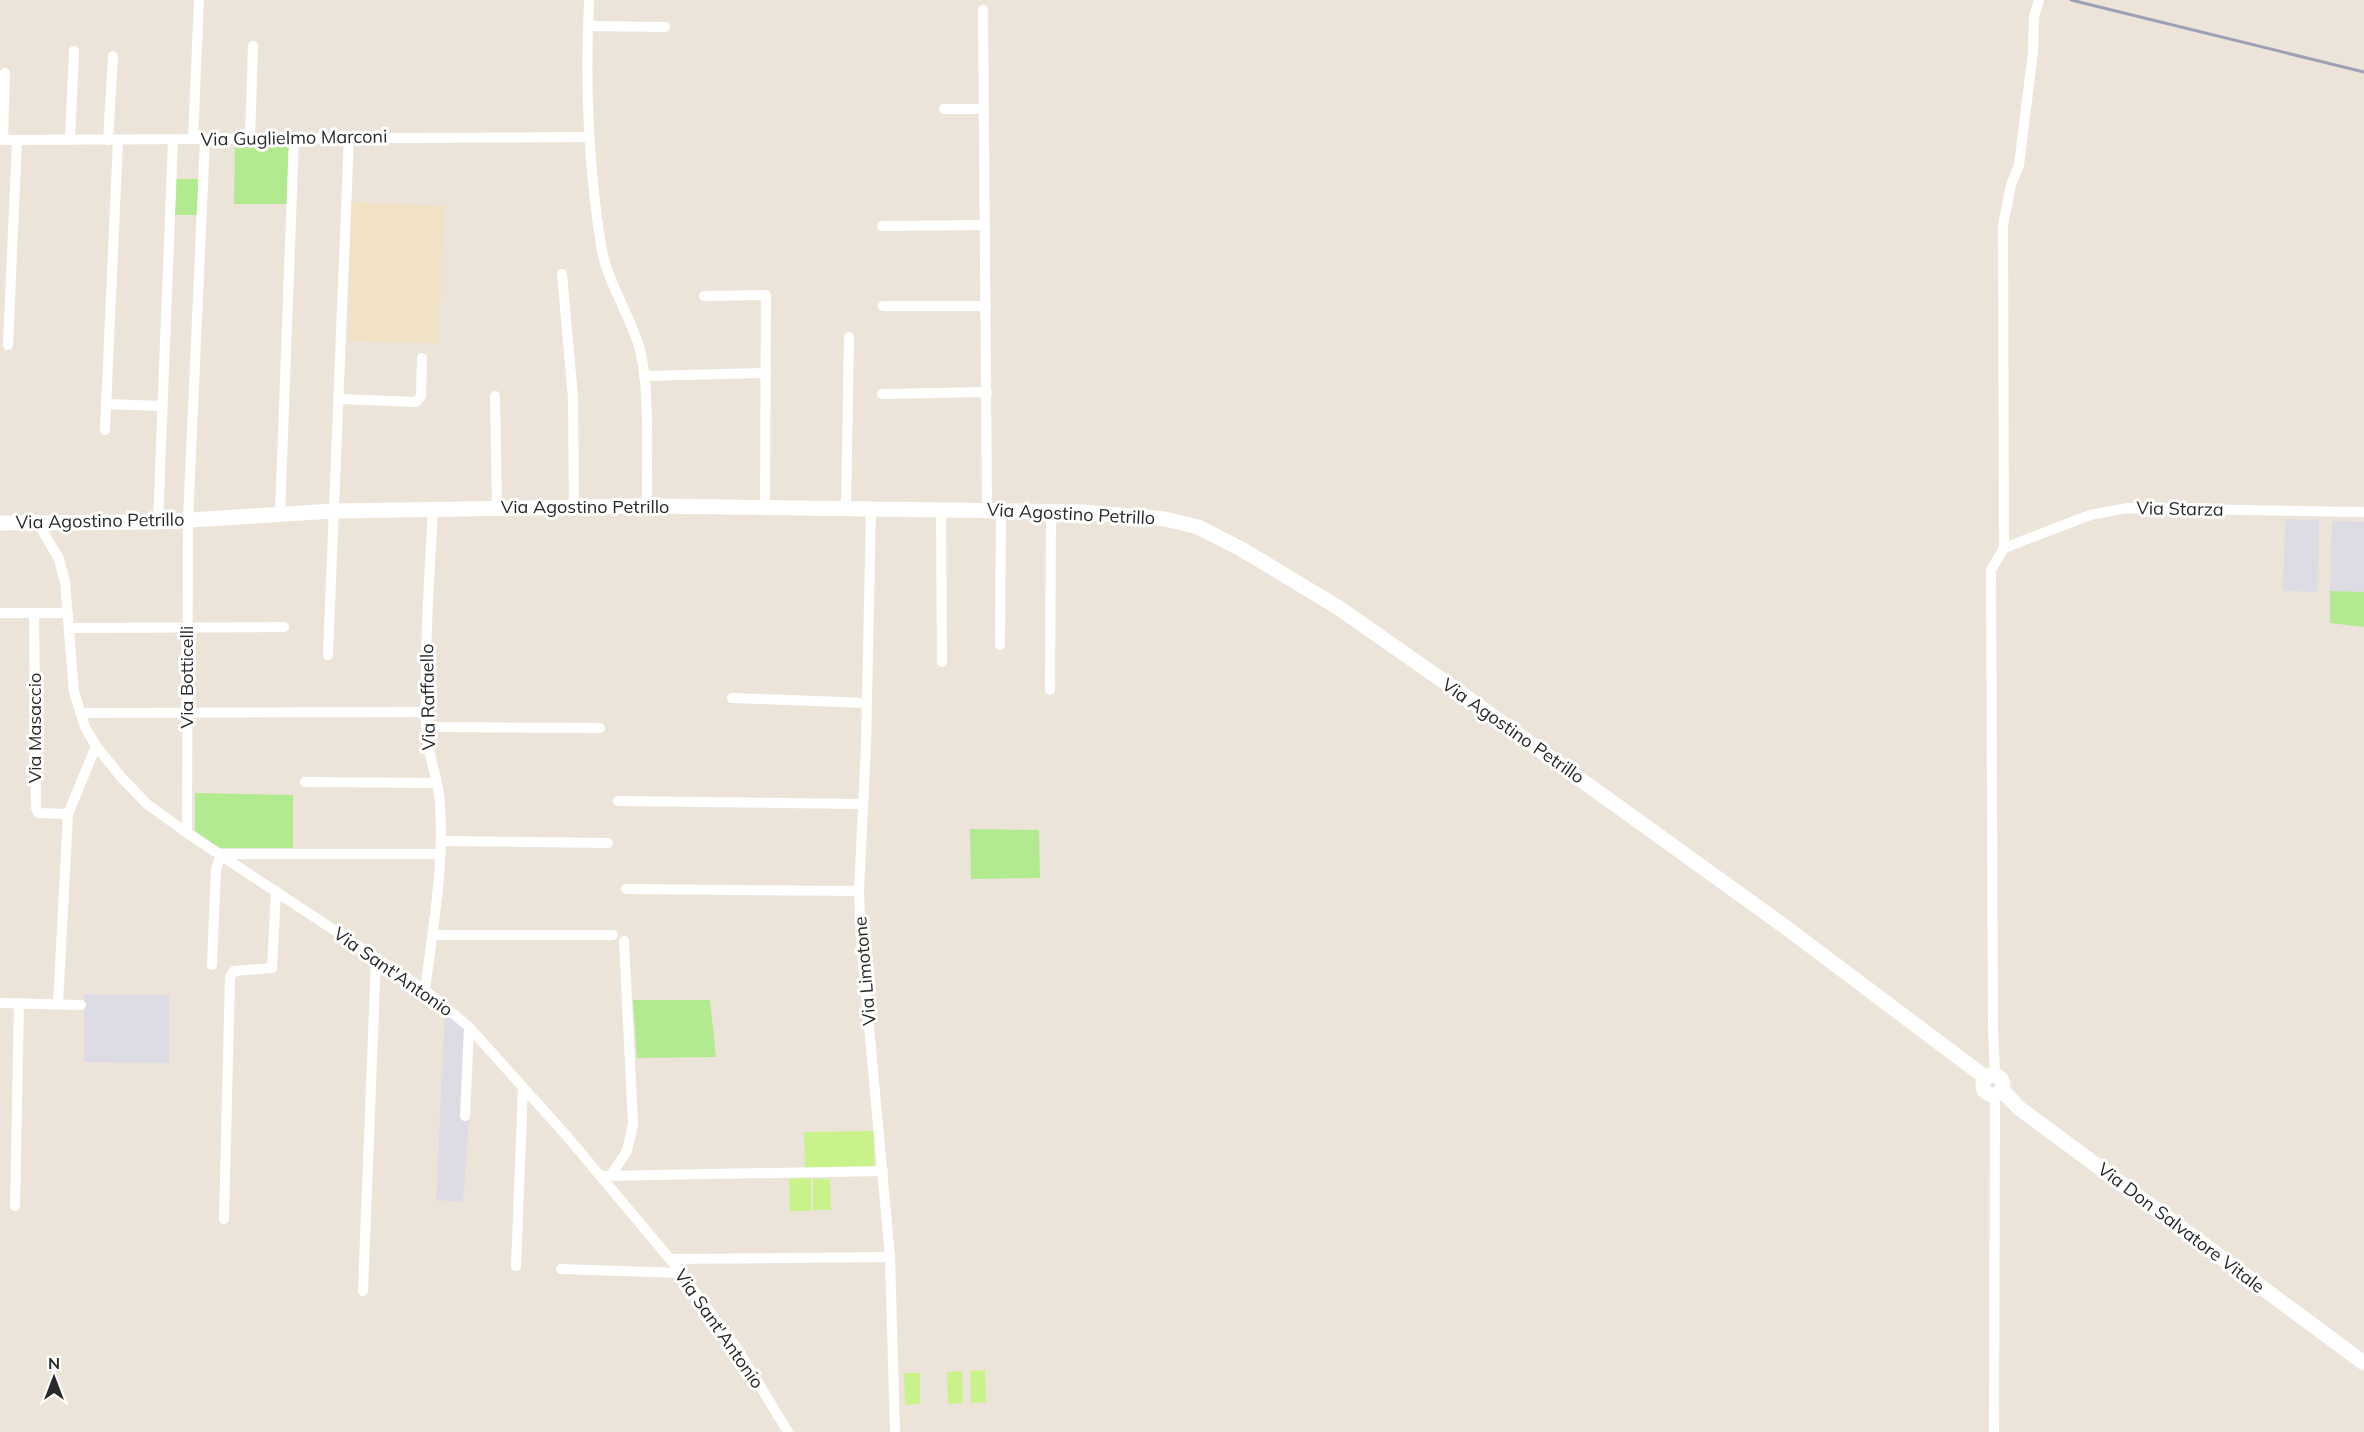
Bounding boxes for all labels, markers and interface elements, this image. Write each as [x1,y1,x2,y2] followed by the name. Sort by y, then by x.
[200,124,388,151] street label: Via Guglielmo Marconi
[501,495,669,518] street label: Via Agostino Petrillo
[2136,496,2224,521] street label: Via Starza
[986,498,1156,529] street label: Via Agostino Petrillo
[15,508,184,533] street label: Via Agostino Petrillo
[175,626,198,728] street label: Via Botticelli
[415,643,440,751] street label: Via Raffaello
[23,673,46,783] street label: Via Masaccio
[1438,673,1589,788] street label: Via Agostino Petrillo
[848,916,881,1026] street label: Via Limotone
[329,922,457,1021] street label: Via Sant'Antonio
[2093,1157,2269,1298] street label: Via Don Salvatore Vitale
[670,1265,769,1393] street label: Via Sant'Antonio
[24,1348,84,1408] north arrow
[48,1353,60,1373] text: N

